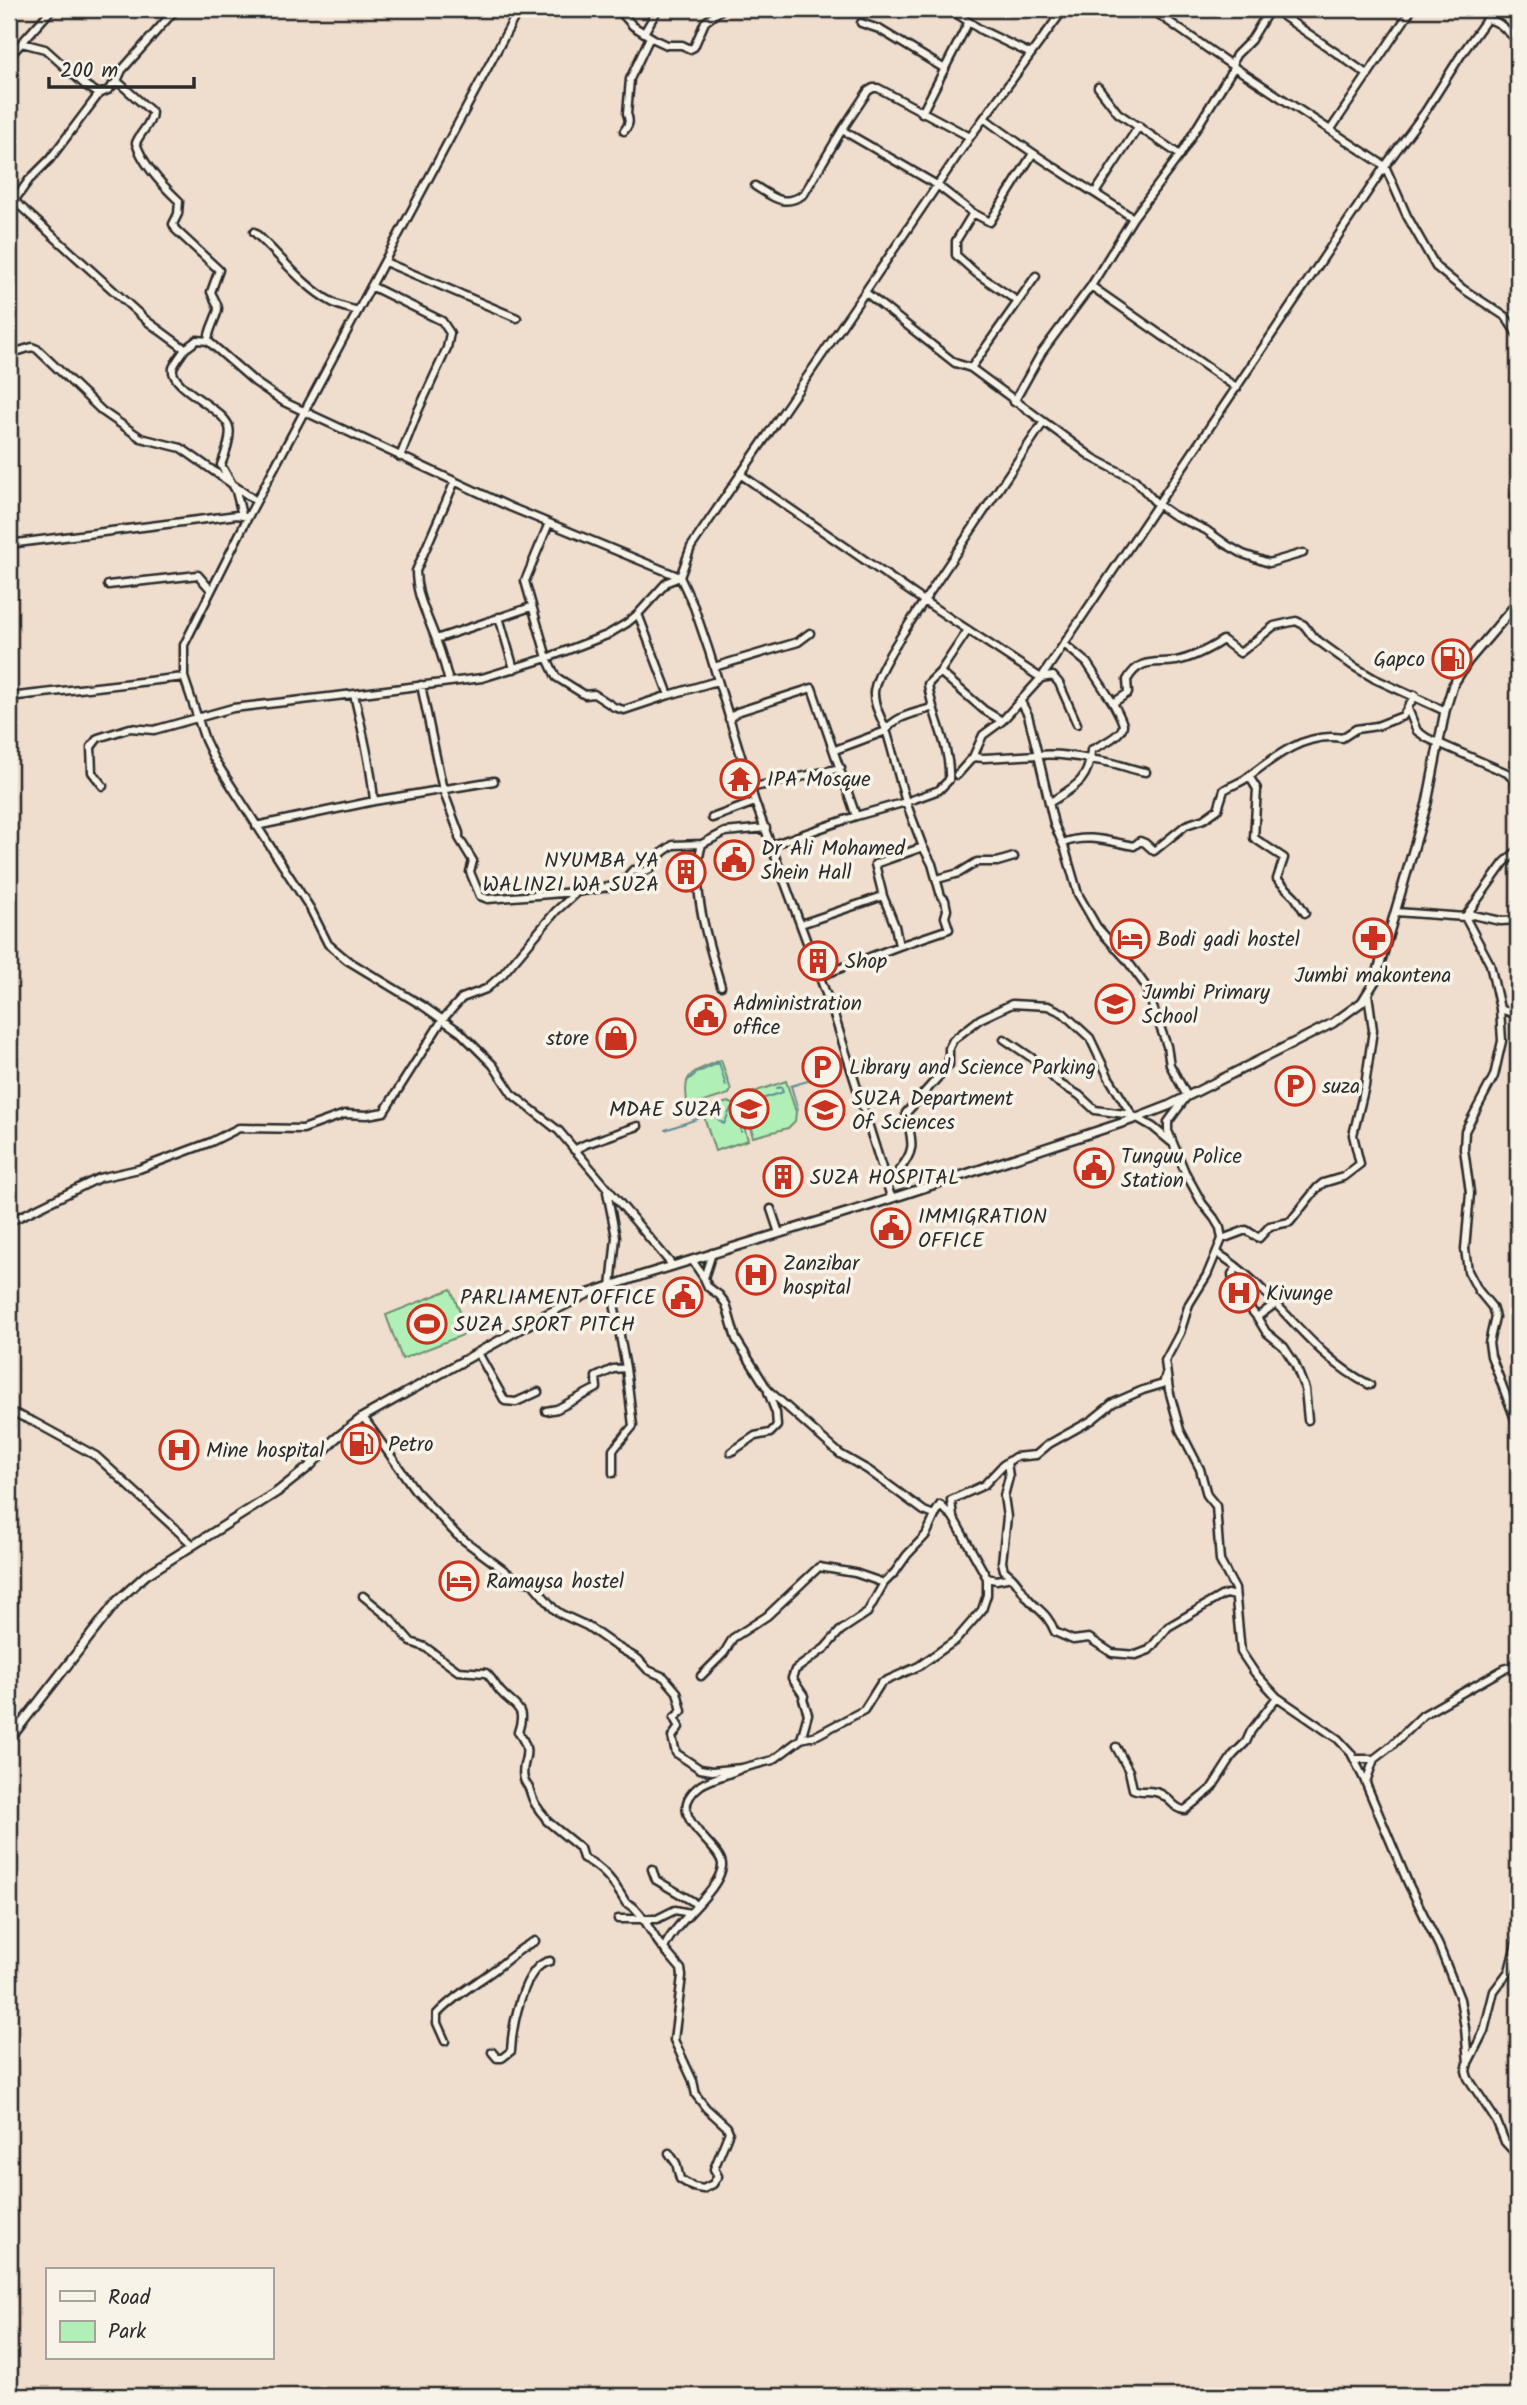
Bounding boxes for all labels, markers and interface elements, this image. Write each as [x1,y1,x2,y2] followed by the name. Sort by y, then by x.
[49,46,194,90] scale bar
[60,55,118,88] text: 200 m
[1431,638,1473,680] fuel station icon: Gapco
[1373,644,1425,677] place label: Gapco
[719,758,761,800] temple icon: IPA Mosque
[767,764,871,797] place label: IPA Mosque
[761,833,906,890] place label: Dr Ali Mohamed Shein Hall
[713,839,755,881] public building icon: Dr Ali Mohamed Shein Hall
[483,845,659,902] place label: NYUMBA YA WALINZI WA SUZA
[665,851,707,893] building icon: NYUMBA YA WALINZI WA SUZA
[1352,917,1394,959] pharmacy icon: Jumbi makontena
[1109,918,1151,960] hotel icon: Bodi gadi hostel
[1157,924,1300,957] place label: Bodi gadi hostel
[797,940,839,982] building icon: Shop
[845,946,887,979] place label: Shop
[1295,960,1451,993] place label: Jumbi makontena
[1142,977,1270,1034] place label: Jumbi Primary School
[1094,983,1136,1025] school or university icon: Jumbi Primary School
[733,988,862,1045] place label: Administration office
[685,994,727,1036] public building icon: Administration office
[595,1017,637,1059] shop icon: store
[546,1023,590,1056] place label: store
[801,1046,843,1088] parking icon: Library and Science Parking
[849,1052,1096,1085] place label: Library and Science Parking
[1274,1065,1316,1107] parking icon: suza
[1322,1071,1360,1104] place label: suza
[852,1083,1014,1140] place label: SUZA Department Of Sciences
[728,1088,770,1130] school or university icon: MDAE SUZA
[804,1089,846,1131] school or university icon: SUZA Department Of Sciences
[609,1094,722,1127] place label: MDAE SUZA
[1121,1141,1243,1198] place label: Tunguu Police Station
[1073,1147,1115,1189] public building icon: Tunguu Police Station
[762,1156,804,1198] building icon: SUZA HOSPITAL
[810,1162,959,1195] place label: SUZA HOSPITAL
[918,1201,1047,1258] place label: IMMIGRATION OFFICE
[870,1207,912,1249] public building icon: IMMIGRATION OFFICE
[783,1248,860,1305] place label: Zanzibar hospital
[735,1254,777,1296] hospital icon: Zanzibar hospital
[1218,1272,1260,1314] hospital icon: Kivunge
[662,1276,704,1318] public building icon: PARLIAMENT OFFICE
[1266,1278,1334,1311] place label: Kivunge
[460,1282,657,1315] place label: PARLIAMENT OFFICE
[406,1303,448,1345] sports icon: SUZA SPORT PITCH
[454,1309,635,1342] place label: SUZA SPORT PITCH
[340,1423,382,1465] fuel station icon: Petro
[158,1429,200,1471] hospital icon: Mine hospital
[388,1429,433,1462] place label: Petro
[206,1435,325,1468] place label: Mine hospital
[438,1560,480,1602] hotel icon: Ramaysa hostel
[486,1566,624,1599] place label: Ramaysa hostel
[46,2268,273,2360] legend
[108,2282,151,2315] text: Road
[108,2316,146,2349] text: Park

